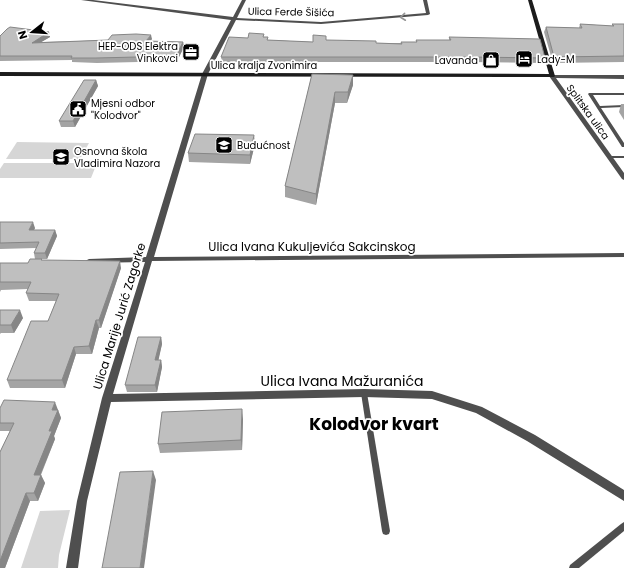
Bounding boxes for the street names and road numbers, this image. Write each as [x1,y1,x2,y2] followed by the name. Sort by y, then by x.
[248,4,334,20] street label: Ulica Ferde Šišića
[211,58,317,73] street label: Ulica kralja Zvonimira
[563,81,613,143] street label: Splitska ulica
[208,238,416,255] street label: Ulica Ivana Kukuljevića Sakcinskog
[89,241,149,391] street label: Ulica Marije Jurić Zagorke
[261,371,423,391] street label: Ulica Ivana Mažuranića

